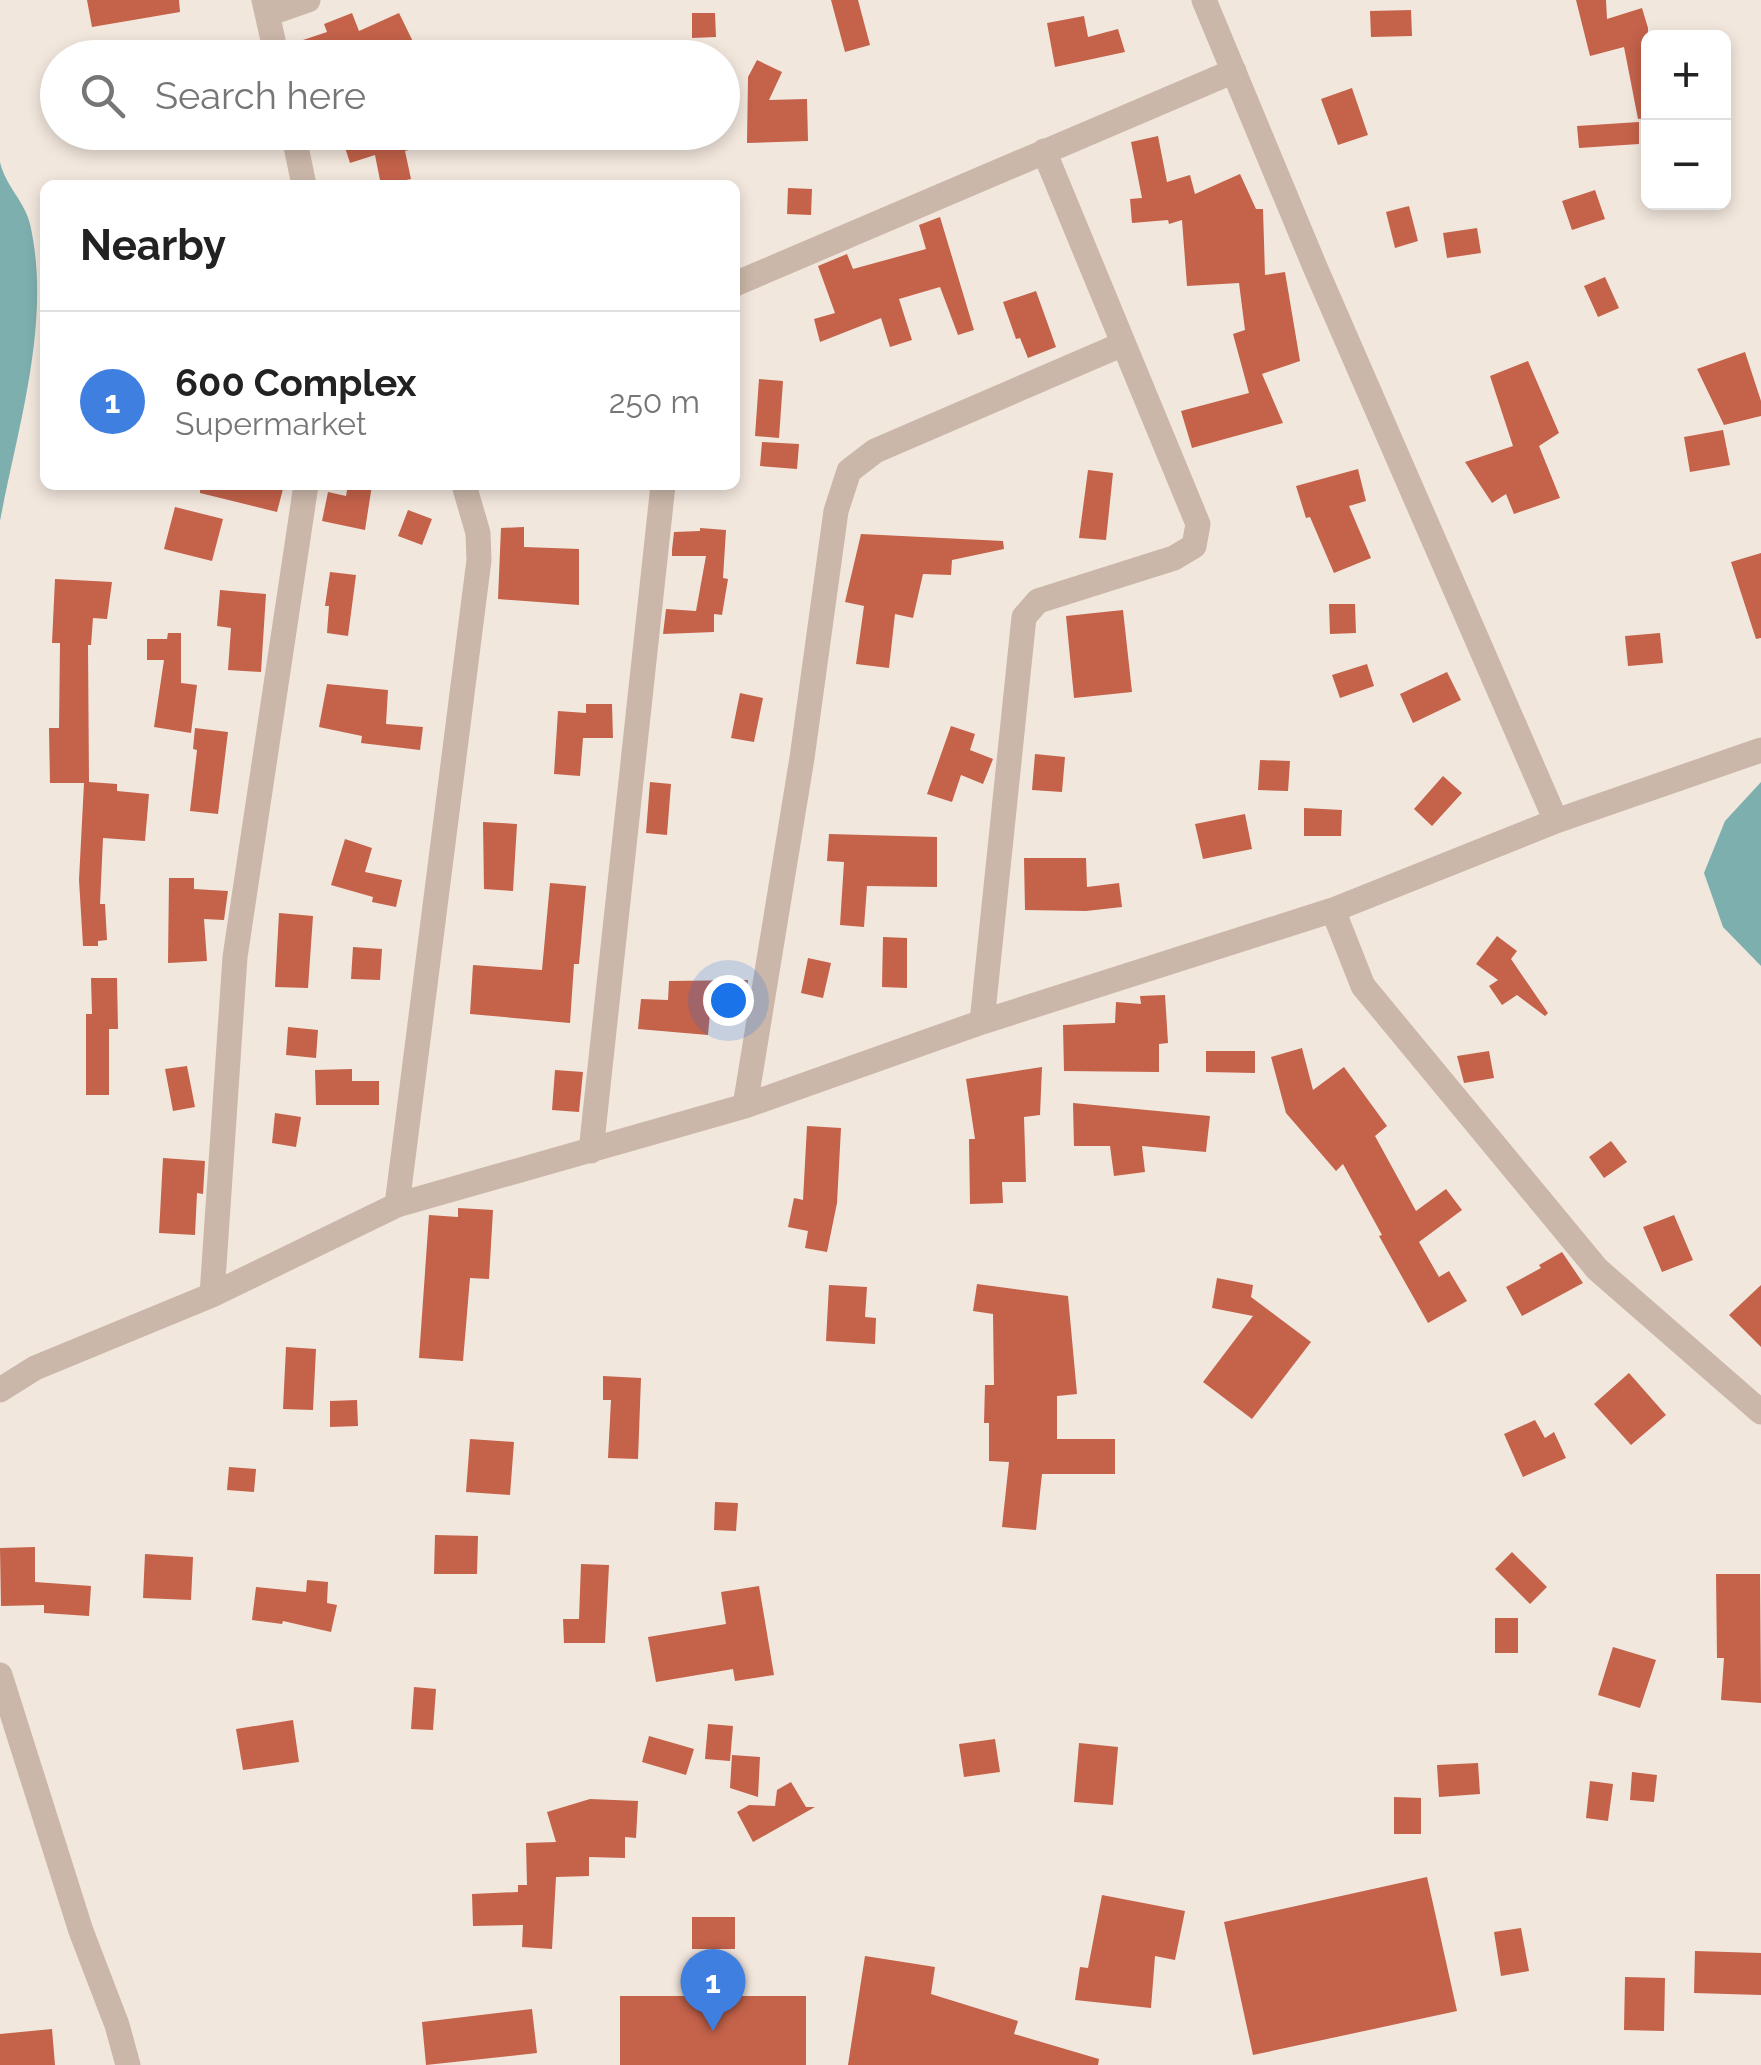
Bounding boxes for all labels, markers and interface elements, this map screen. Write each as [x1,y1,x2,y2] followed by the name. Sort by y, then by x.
[1641,30,1731,210] map controls
[1641,30,1731,120] button: +
[40,40,740,150] search box
[75,68,130,123] icon: search
[155,73,366,118] text: Search here
[1641,120,1731,210] button: −
[80,221,226,270] text: Nearby
[175,360,417,405] text: 600 Complex
[105,383,120,420] text: 1
[609,383,700,420] text: 250 m
[175,405,367,442] text: Supermarket
[703,975,754,1026] your location
[680,1948,746,2031] pin: 1

